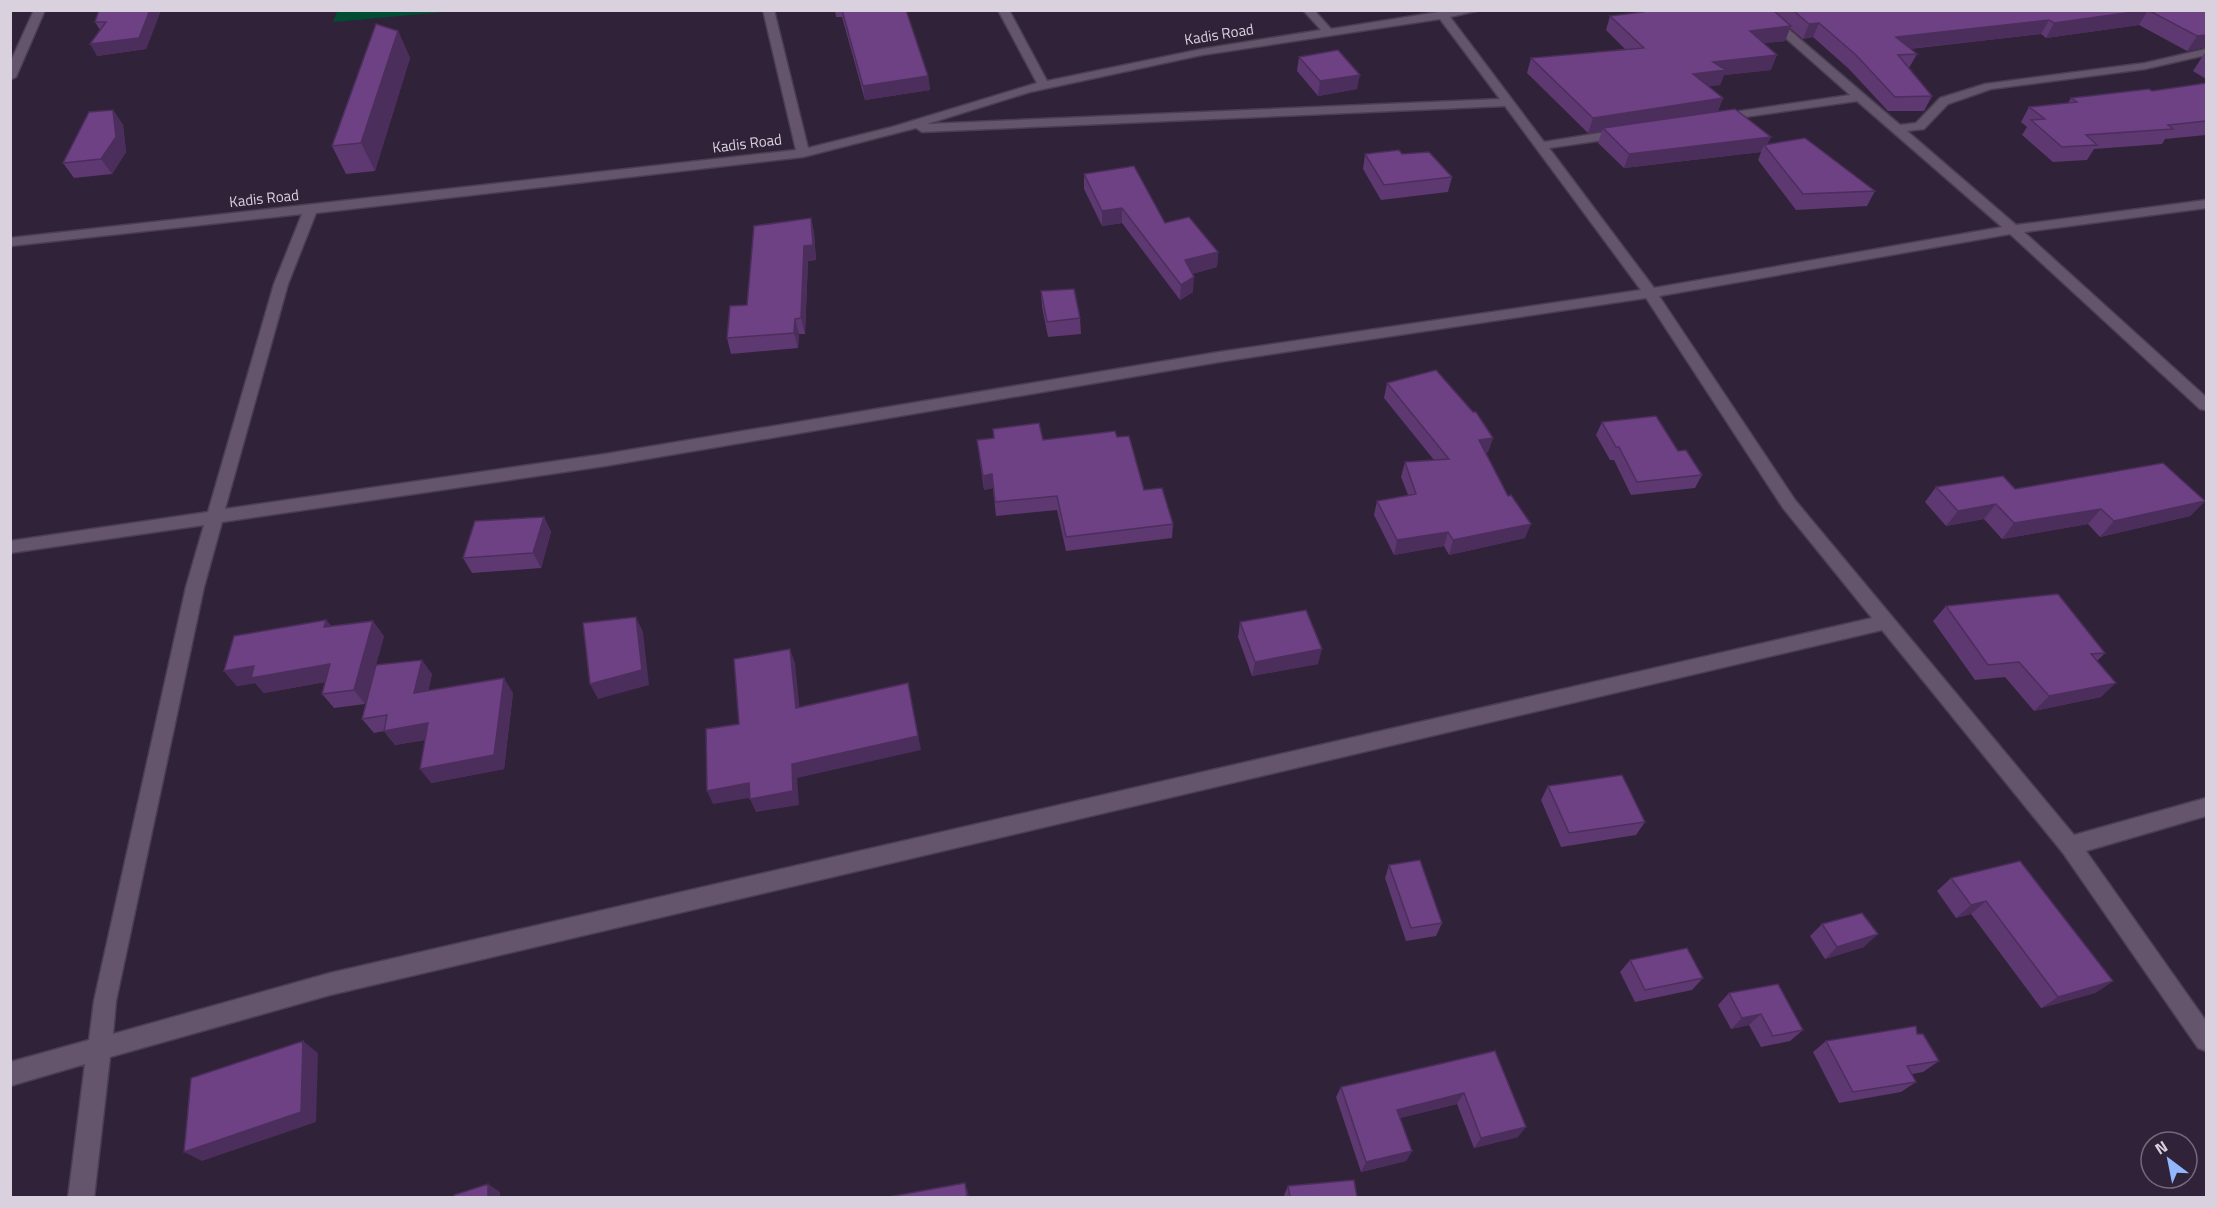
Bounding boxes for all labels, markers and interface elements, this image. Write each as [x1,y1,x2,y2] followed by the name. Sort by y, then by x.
[1183,17,1255,51] street label: Kadis Road
[711,127,783,159] street label: Kadis Road
[228,183,300,213] street label: Kadis Road
[2139,1130,2199,1190] north arrow
[2150,1134,2172,1160] text: N

